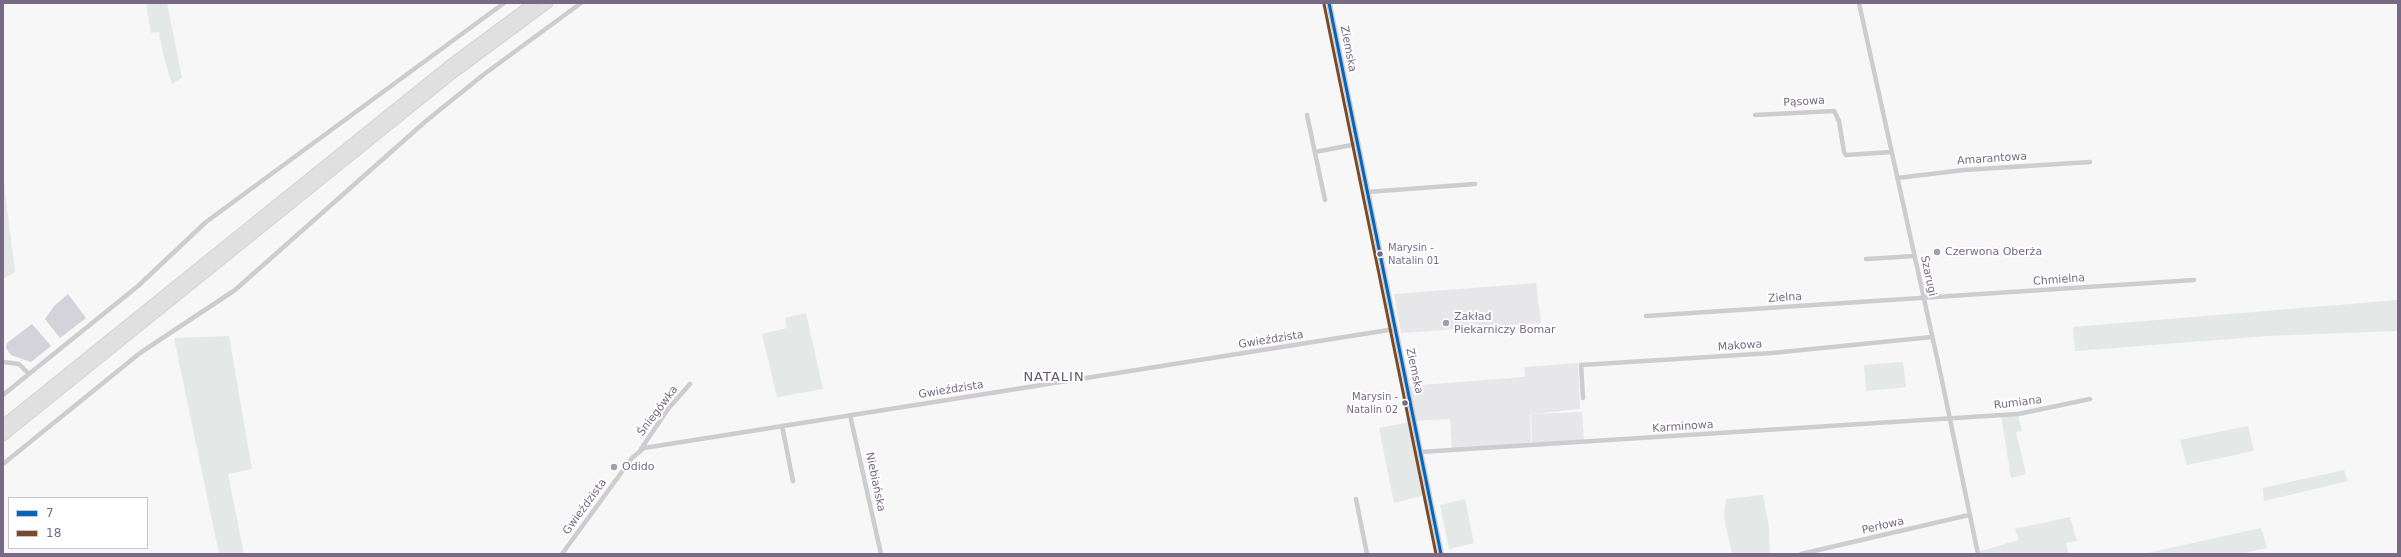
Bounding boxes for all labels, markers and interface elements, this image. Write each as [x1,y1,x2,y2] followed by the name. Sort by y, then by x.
[1337,25,1359,73] street label: Ziemska
[1783,94,1825,110] street label: Pąsowa
[1957,150,2027,168] street label: Amarantowa
[1388,242,1439,266] place label: Marysin - Natalin 01
[1945,245,2042,259] place label: Czerwona Oberża
[1932,247,1942,257] marker: Czerwona Oberża
[1375,249,1385,259] marker: Marysin - Natalin 01
[1917,255,1939,297] street label: Szarugi
[2033,272,2085,288] street label: Chmielna
[1768,290,1802,306] street label: Zielna
[1454,310,1556,336] place label: Zakład Piekarniczy Bomar
[1441,318,1451,328] marker: Zakład Piekarniczy Bomar
[1238,328,1304,352] street label: Gwieździsta
[1717,338,1763,354] street label: Makowa
[1403,347,1425,395] street label: Ziemska
[1023,370,1085,386] district label: NATALIN
[918,378,984,402] street label: Gwieździsta
[635,383,681,439] street label: Śniegówka
[1347,391,1398,414] place label: Marysin - Natalin 02
[1993,394,2043,412] street label: Rumiana
[1400,398,1410,408] marker: Marysin - Natalin 02
[1652,418,1714,436] street label: Karminowa
[862,451,888,513] street label: Niebiańska
[622,460,654,474] place label: Odido
[609,462,619,472] marker: Odido
[560,477,610,537] street label: Gwieździsta
[8,497,148,549] legend
[46,506,54,520] text: 7
[1861,515,1905,537] street label: Perłowa
[46,526,61,540] text: 18

